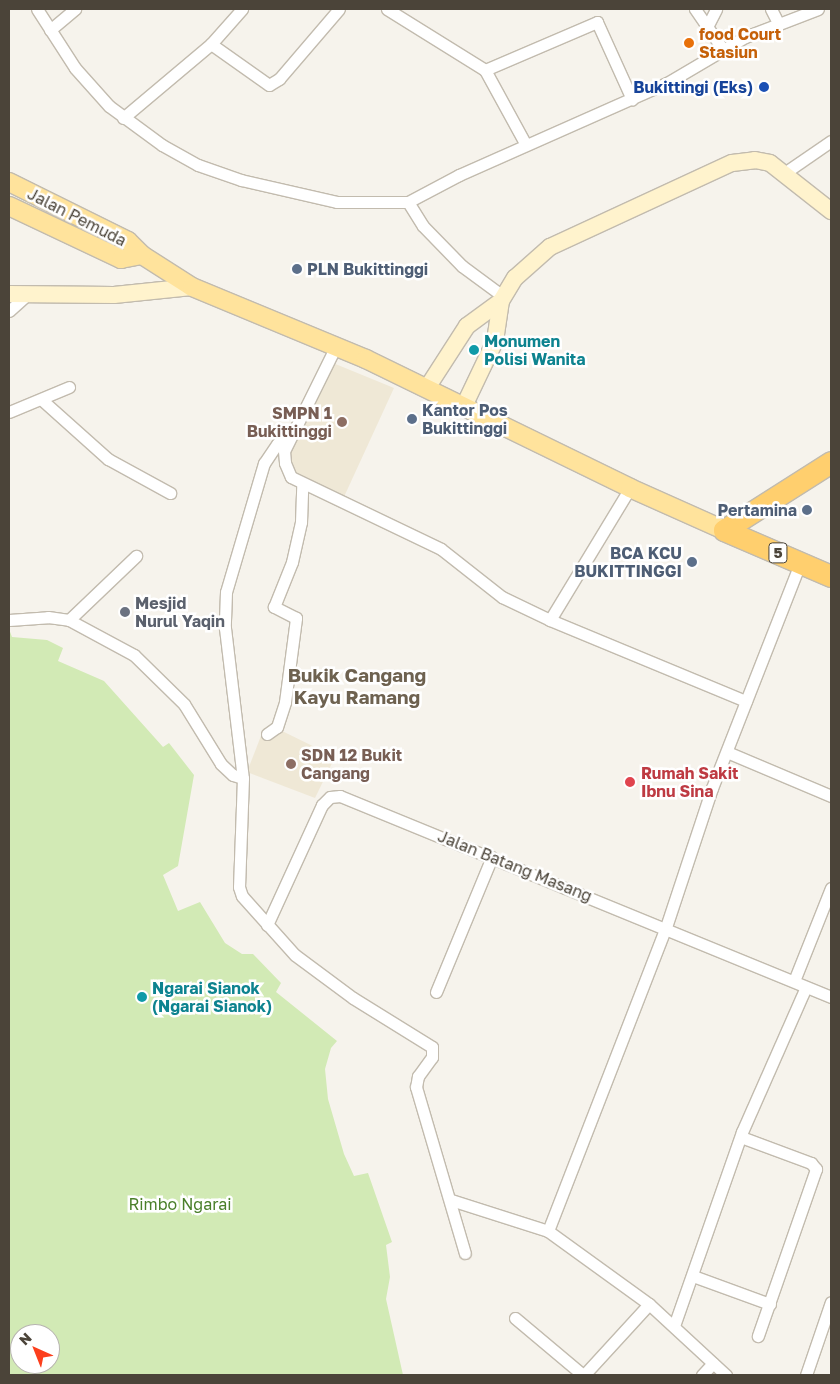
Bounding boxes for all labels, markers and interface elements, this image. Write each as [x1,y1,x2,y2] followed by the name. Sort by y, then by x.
[699,24,781,62] place label: food Court Stasiun
[683,37,695,49] marker: food Court Stasiun
[633,77,753,97] place label: Bukittingi (Eks)
[757,80,771,94] marker: Bukittingi (Eks)
[24,184,130,250] street label: Jalan Pemuda
[307,259,428,279] place label: PLN Bukittinggi
[291,263,303,275] marker: PLN Bukittinggi
[484,331,585,369] place label: Monumen Polisi Wanita
[468,344,480,356] marker: Monumen Polisi Wanita
[422,400,508,438] place label: Kantor Pos Bukittinggi
[247,403,332,441] place label: SMPN 1 Bukittinggi
[406,413,418,425] marker: Kantor Pos Bukittinggi
[336,416,348,428] marker: SMPN 1 Bukittinggi
[717,500,797,520] place label: Pertamina
[801,504,813,516] marker: Pertamina
[768,540,788,566] road number: 5
[574,543,682,581] place label: BCA KCU BUKITTINGGI
[686,556,698,568] marker: BCA KCU BUKITTINGGI
[135,593,225,631] place label: Mesjid Nurul Yaqin
[119,606,131,618] marker: Mesjid Nurul Yaqin
[288,664,426,708] district label: Bukik Cangang Kayu Ramang
[301,745,402,783] place label: SDN 12 Bukit Cangang
[285,758,297,770] marker: SDN 12 Bukit Cangang
[641,763,738,801] place label: Rumah Sakit Ibnu Sina
[623,775,637,789] marker: Rumah Sakit Ibnu Sina
[435,826,595,906] street label: Jalan Batang Masang
[152,978,272,1016] place label: Ngarai Sianok (Ngarai Sianok)
[136,991,148,1003] marker: Ngarai Sianok (Ngarai Sianok)
[128,1194,232,1214] park label: Rimbo Ngarai
[10,1324,60,1374] north arrow
[15,1329,35,1348] text: N

